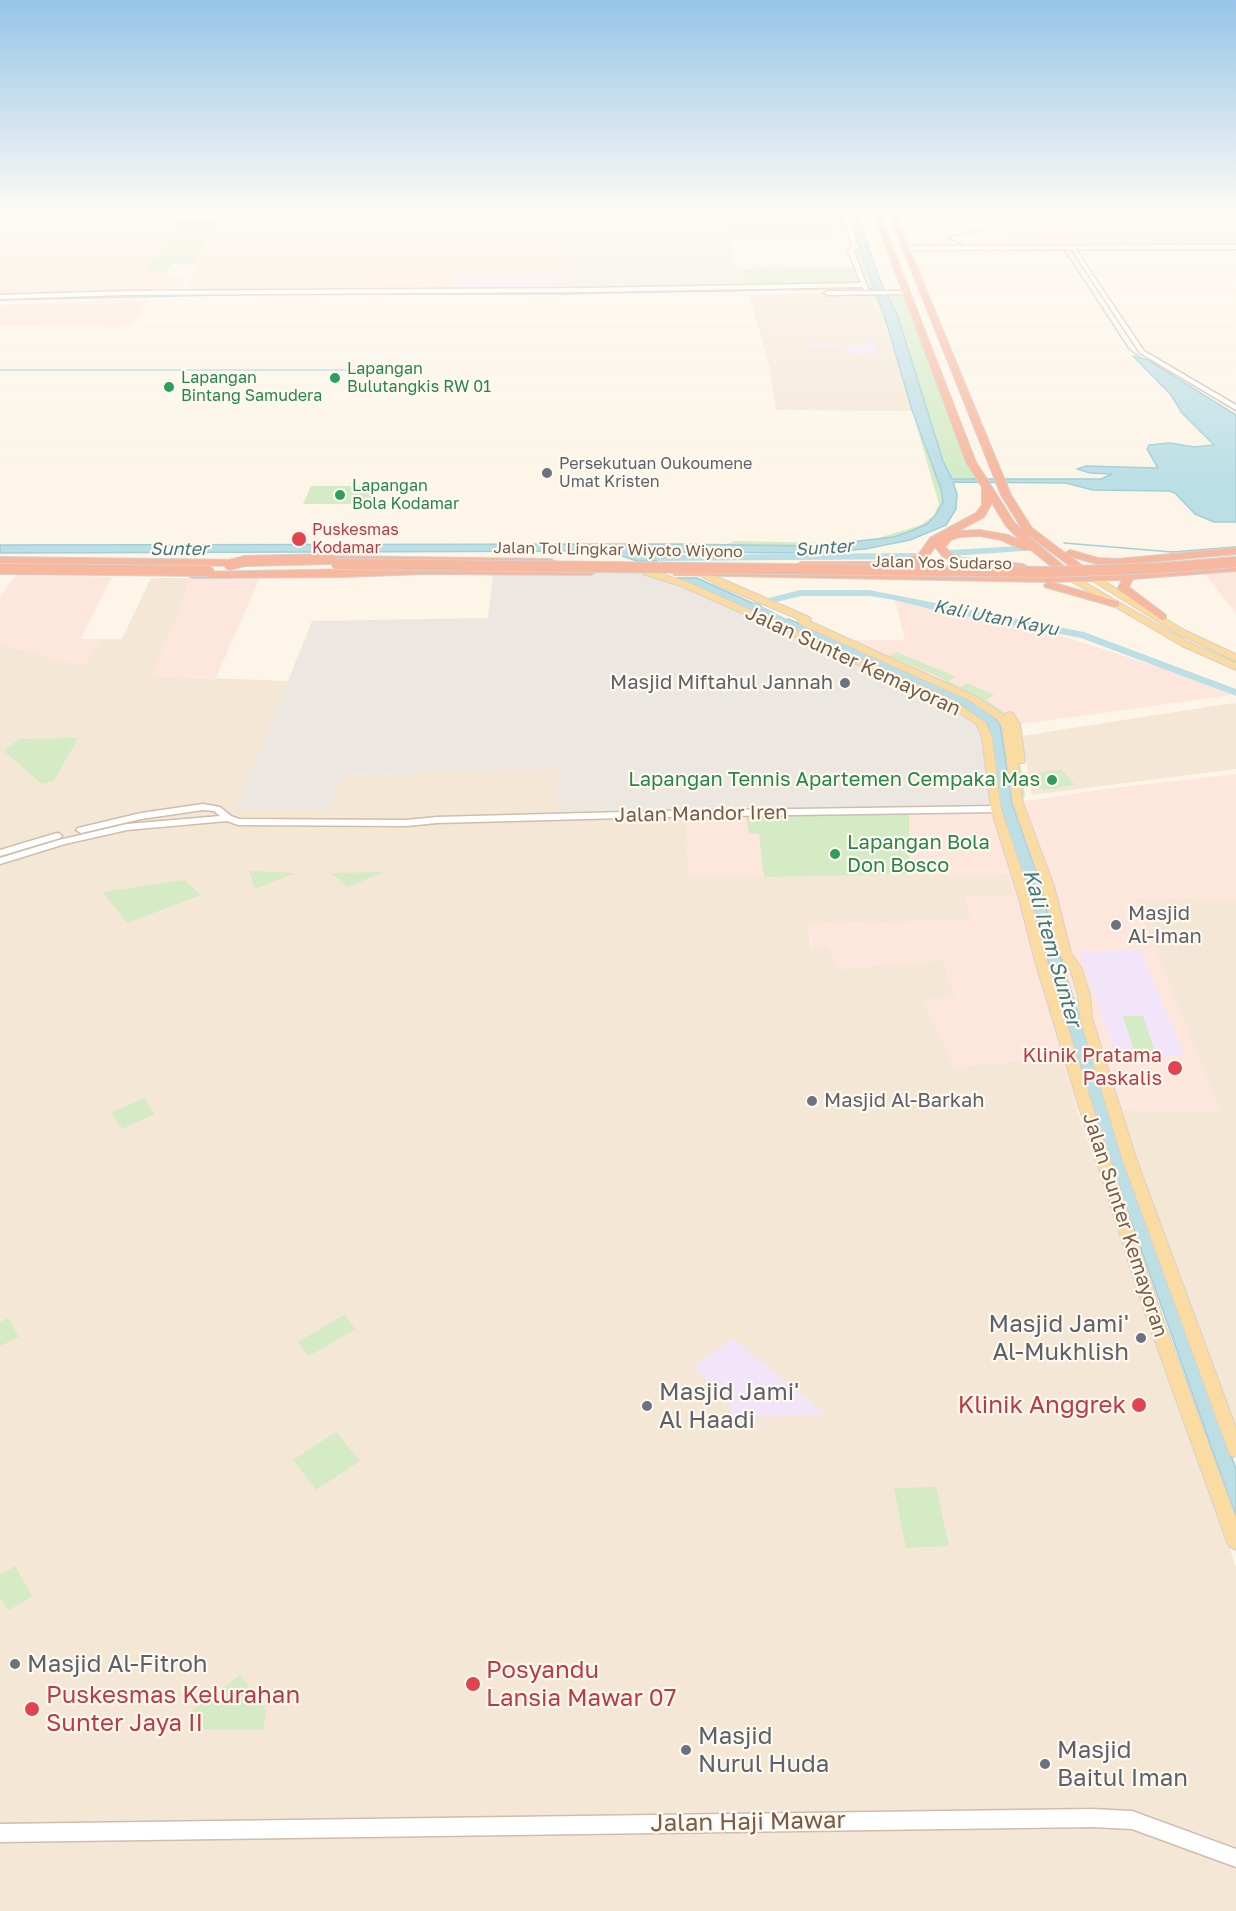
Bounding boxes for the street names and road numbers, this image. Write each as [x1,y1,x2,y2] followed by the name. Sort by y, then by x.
[493,538,743,562] street label: Jalan Tol Lingkar Wiyoto Wiyono
[872,552,1012,574] street label: Jalan Yos Sudarso
[742,601,964,721] street label: Jalan Sunter Kemayoran
[614,800,788,828] street label: Jalan Mandor Iren
[1077,1110,1173,1340] street label: Jalan Sunter Kemayoran
[650,1806,846,1838] street label: Jalan Haji Mawar

